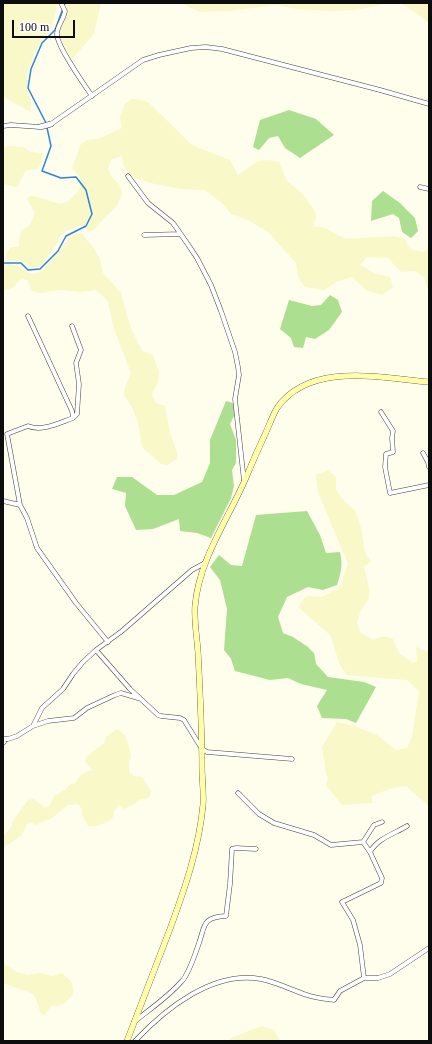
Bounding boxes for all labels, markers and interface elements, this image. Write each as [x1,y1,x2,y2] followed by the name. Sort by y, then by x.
[14,12,77,38] scale bar
[19,20,49,34] text: 100 m

